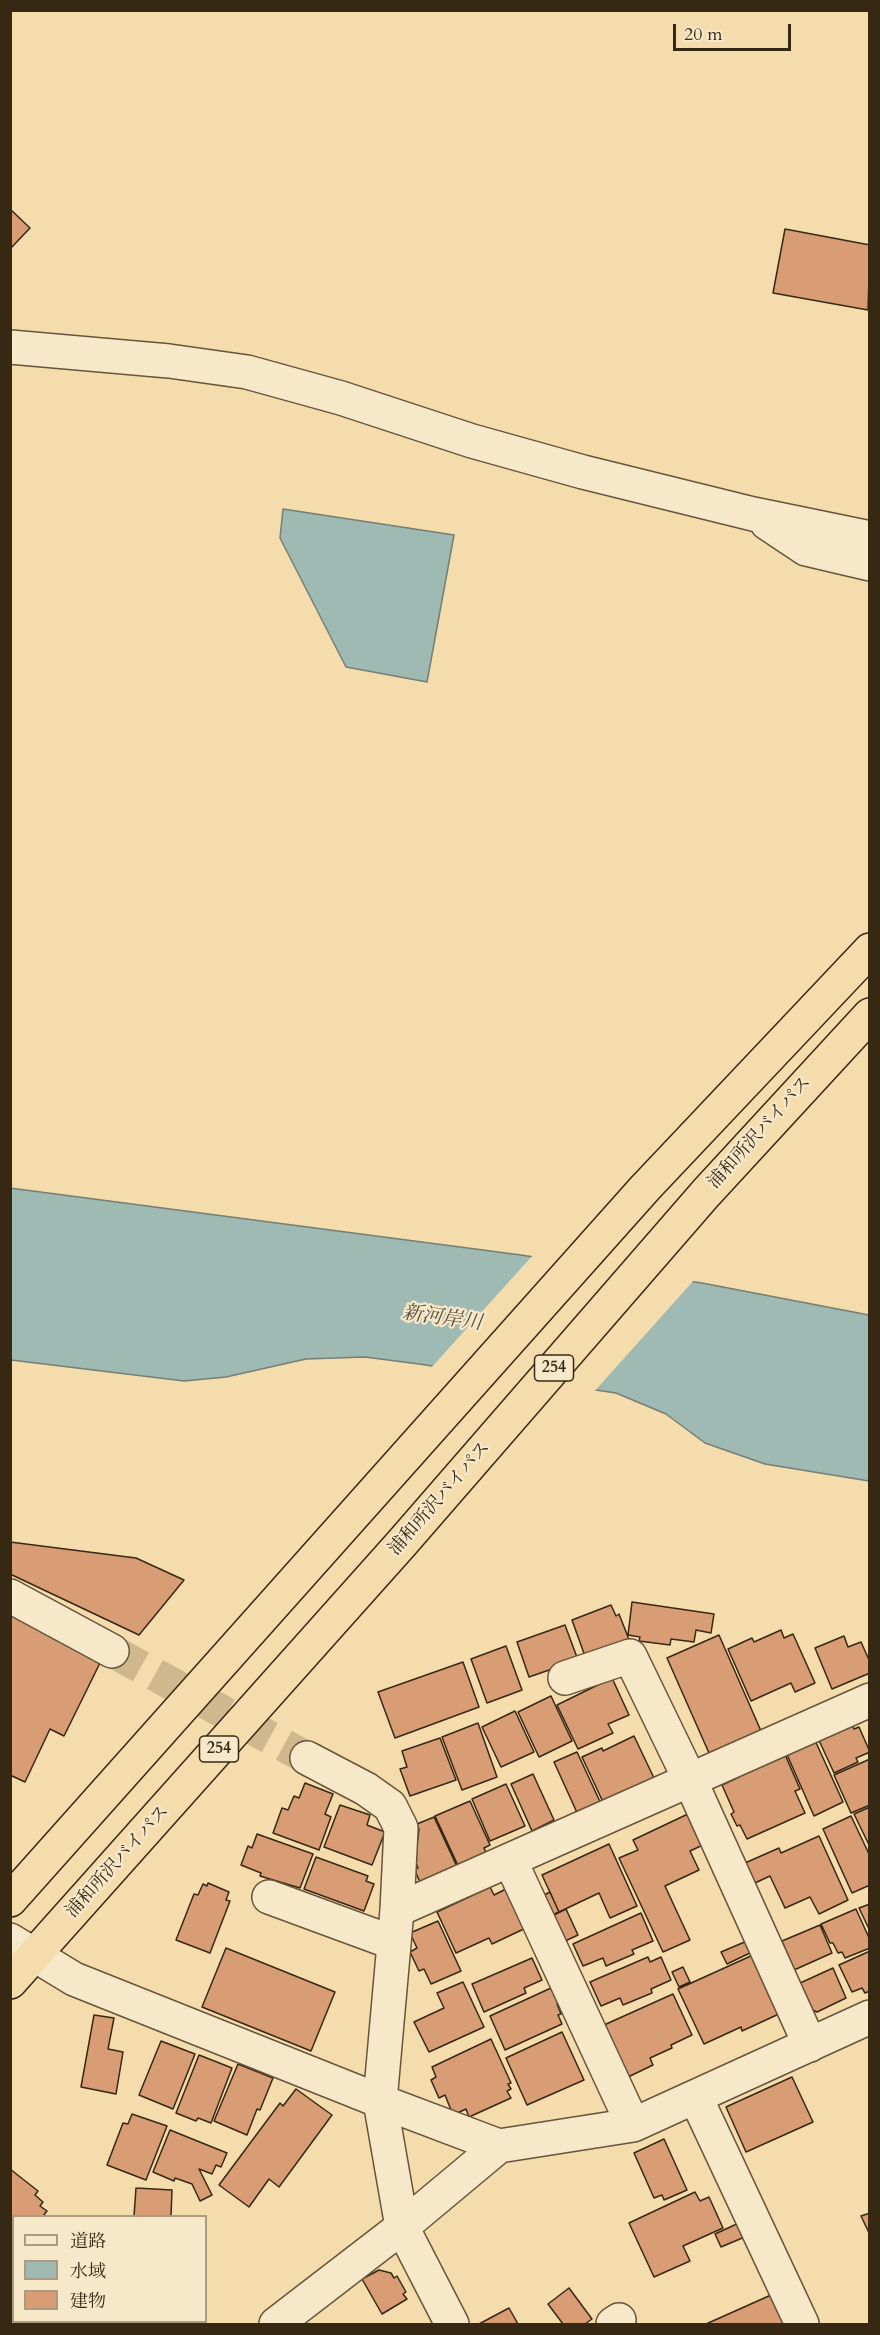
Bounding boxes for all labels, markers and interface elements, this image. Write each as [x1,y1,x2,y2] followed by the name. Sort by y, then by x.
[676,12,794,50] scale bar
[684,22,723,47] text: 20 m
[704,1072,816,1194] street label: 浦和所沢バイパス
[401,1302,483,1336] water label: 新河岸川
[534,1355,574,1381] road number: 254
[385,1438,495,1560] street label: 浦和所沢バイパス
[200,1736,238,1762] road number: 254
[62,1801,174,1923] street label: 浦和所沢バイパス
[12,2215,207,2323] legend
[70,2229,106,2254] text: 道路
[70,2259,106,2284] text: 水域
[70,2289,106,2314] text: 建物

